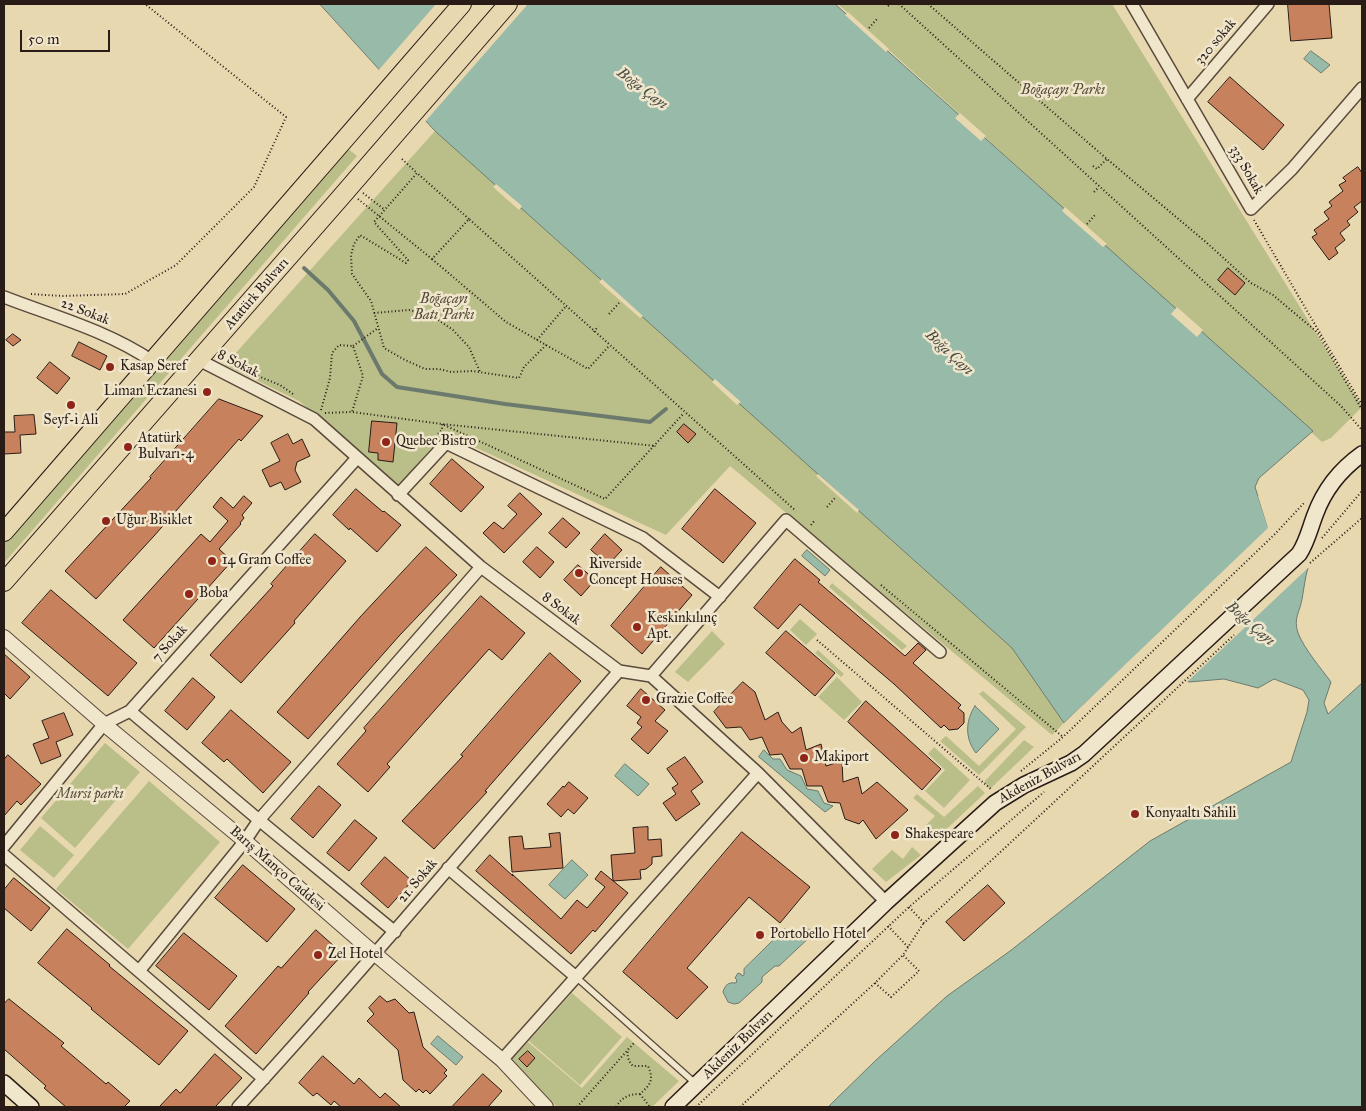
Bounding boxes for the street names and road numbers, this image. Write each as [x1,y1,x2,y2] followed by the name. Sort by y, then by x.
[1192,16,1240,68] street label: 320 sokak
[1225,142,1267,198] street label: 333 Sokak
[221,255,293,333] street label: Atatürk Bulvarı
[58,295,112,329] street label: 22 Sokak
[214,346,262,382] street label: 8 Sokak
[538,589,584,629] street label: 8 Sokak
[149,622,191,666] street label: 7 Sokak
[996,748,1084,808] street label: Akdeniz Bulvarı
[226,823,328,915] street label: Barış Manço Caddesi
[395,856,441,906] street label: 21. Sokak
[699,1007,777,1083] street label: Akdeniz Bulvarı

